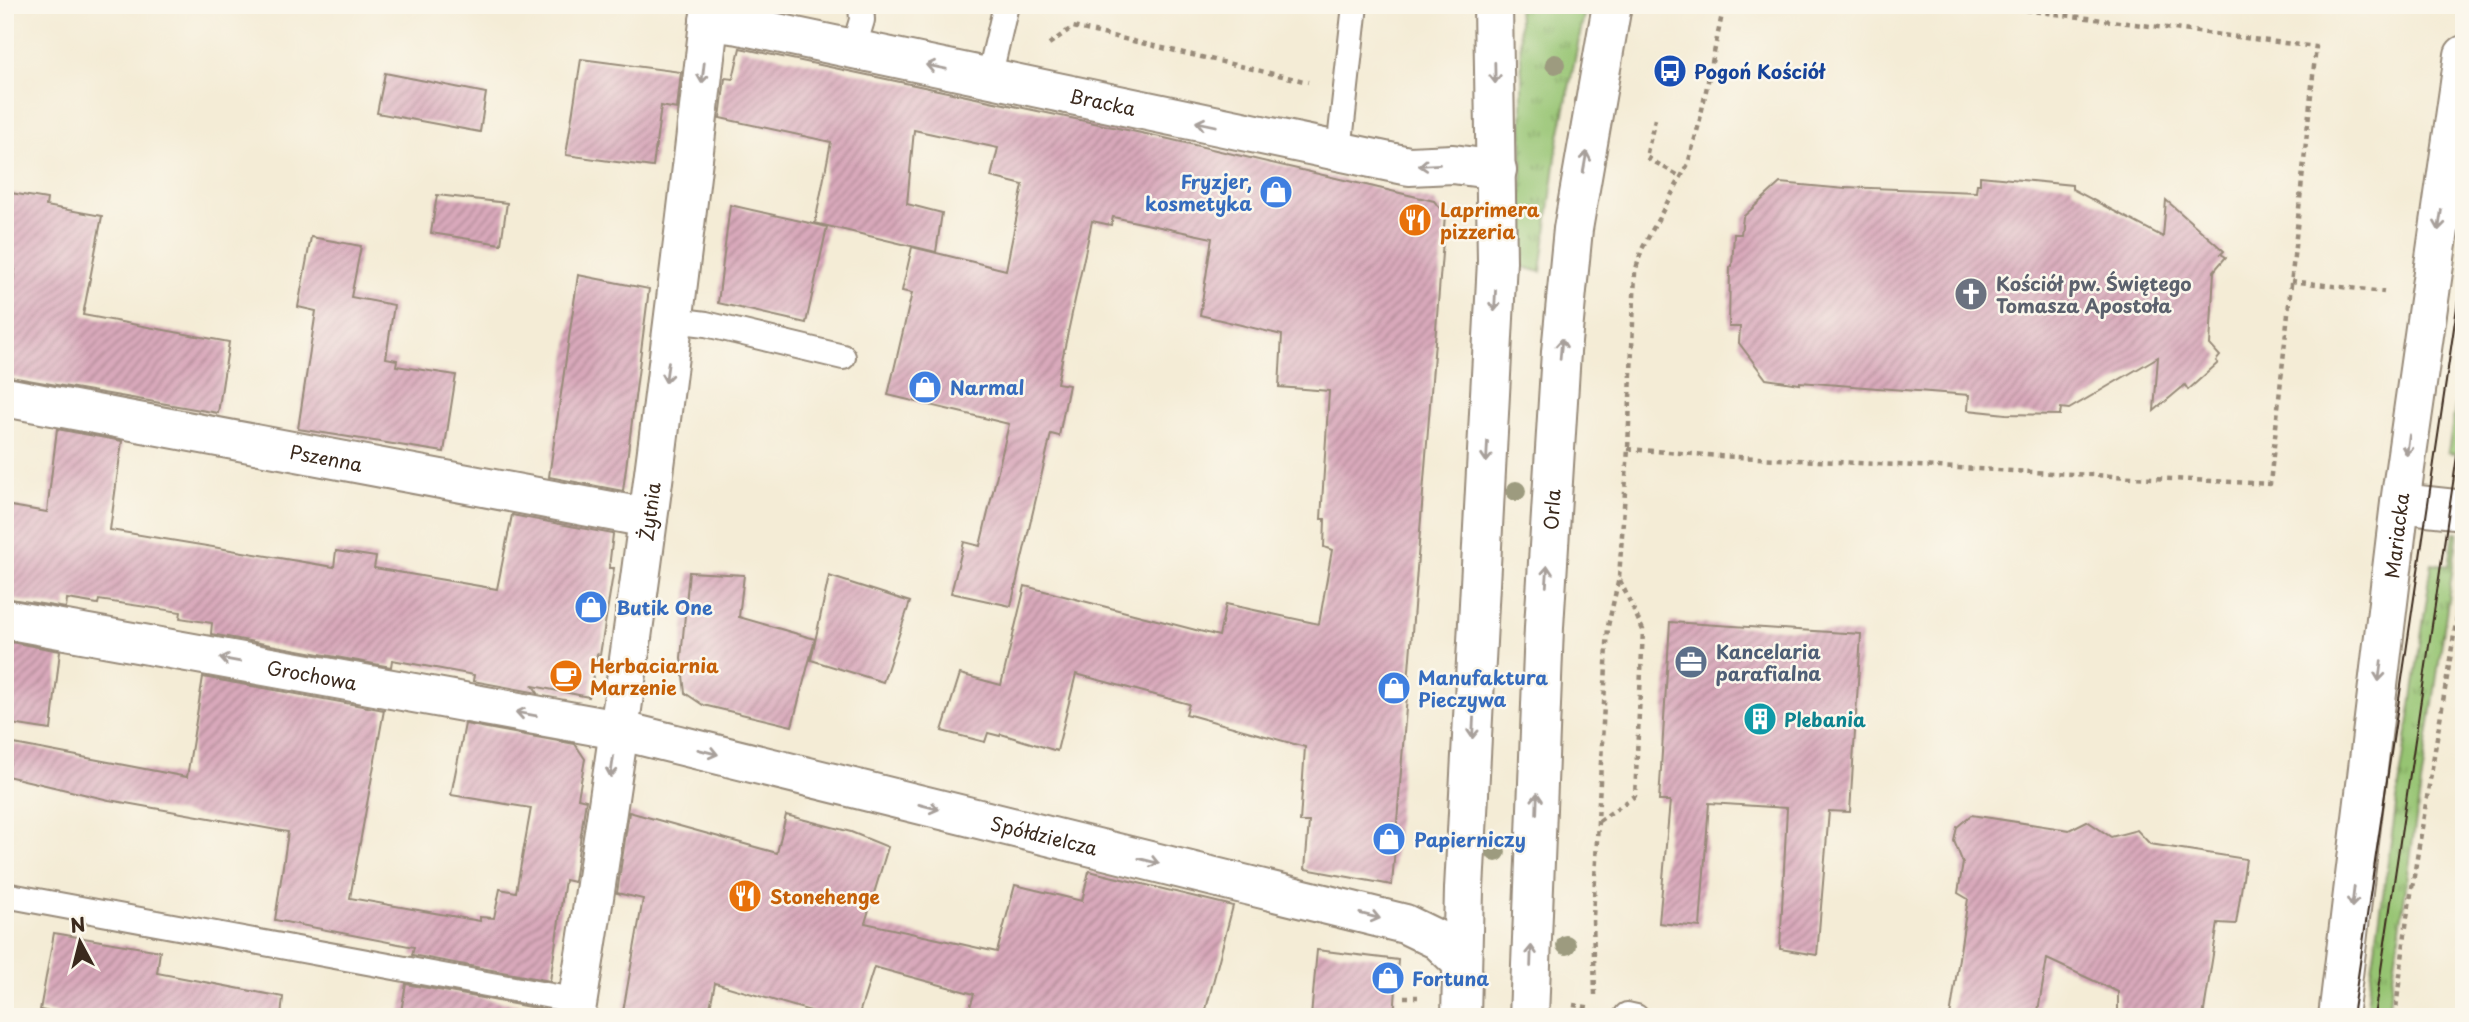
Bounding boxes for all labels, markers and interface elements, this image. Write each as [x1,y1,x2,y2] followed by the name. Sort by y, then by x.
[1651,52,1689,90] bus stop icon: Pogoń Kościół
[1694,57,1826,85] place label: Pogoń Kościół
[925,59,948,73] one-way arrow
[697,61,710,84] one-way arrow
[1488,62,1501,85] one-way arrow
[1067,81,1139,122] street label: Bracka
[1195,116,1218,130] one-way arrow
[1579,151,1592,174] one-way arrow
[1418,158,1441,171] one-way arrow
[1145,167,1252,217] place label: Fryzjer, kosmetyka
[1257,173,1295,211] shop icon: Fryzjer, kosmetyka
[1440,195,1540,245] place label: Laprimera pizzeria
[1396,201,1434,239] restaurant icon: Laprimera pizzeria
[2434,208,2447,231] one-way arrow
[1996,269,2192,319] place label: Kościół pw. Świętego Tomasza Apostoła
[1952,275,1990,313] church icon: Kościół pw. Świętego Tomasza Apostoła
[1488,289,1501,312] one-way arrow
[1555,338,1568,360] one-way arrow
[661,360,674,383] one-way arrow
[906,368,944,406] shop icon: Narmal
[950,373,1025,401] place label: Narmal
[2402,433,2415,456] one-way arrow
[288,437,365,478] street label: Pszenna
[1480,440,1493,463] one-way arrow
[631,480,667,543] street label: Żytnia
[1536,488,1566,531] street label: Orla
[2377,490,2415,580] street label: Mariacka
[1541,565,1554,587] one-way arrow
[572,588,610,626] shop icon: Butik One
[616,593,713,621] place label: Butik One
[1716,637,1821,687] place label: Kancelaria parafialna
[1672,643,1710,681] office icon: Kancelaria parafialna
[590,651,719,701] place label: Herbaciarnia Marzenie
[219,653,242,666] one-way arrow
[265,653,359,697] street label: Grochowa
[547,657,585,695] cafe icon: Herbaciarnia Marzenie
[2373,659,2386,682] one-way arrow
[1418,663,1548,713] place label: Manufaktura Pieczywa
[1375,669,1413,707] shop icon: Manufaktura Pieczywa
[1741,700,1779,738] building icon: Plebania
[1784,705,1866,733] place label: Plebania
[515,707,538,720] one-way arrow
[1466,716,1479,739] one-way arrow
[696,746,719,759] one-way arrow
[606,755,619,778] one-way arrow
[1530,792,1544,815] one-way arrow
[917,801,939,814] one-way arrow
[988,808,1101,862] street label: Spółdzielcza
[1370,820,1408,858] shop icon: Papierniczy
[1414,825,1526,853] place label: Papierniczy
[1138,855,1160,868] one-way arrow
[726,877,764,915] restaurant icon: Stonehenge
[770,882,880,910] place label: Stonehenge
[2346,885,2359,907] one-way arrow
[46,906,116,976] north arrow
[69,909,87,939] text: N
[1358,910,1381,923] one-way arrow
[1524,945,1537,968] one-way arrow
[1369,959,1407,997] shop icon: Fortuna
[1412,964,1489,992] place label: Fortuna

